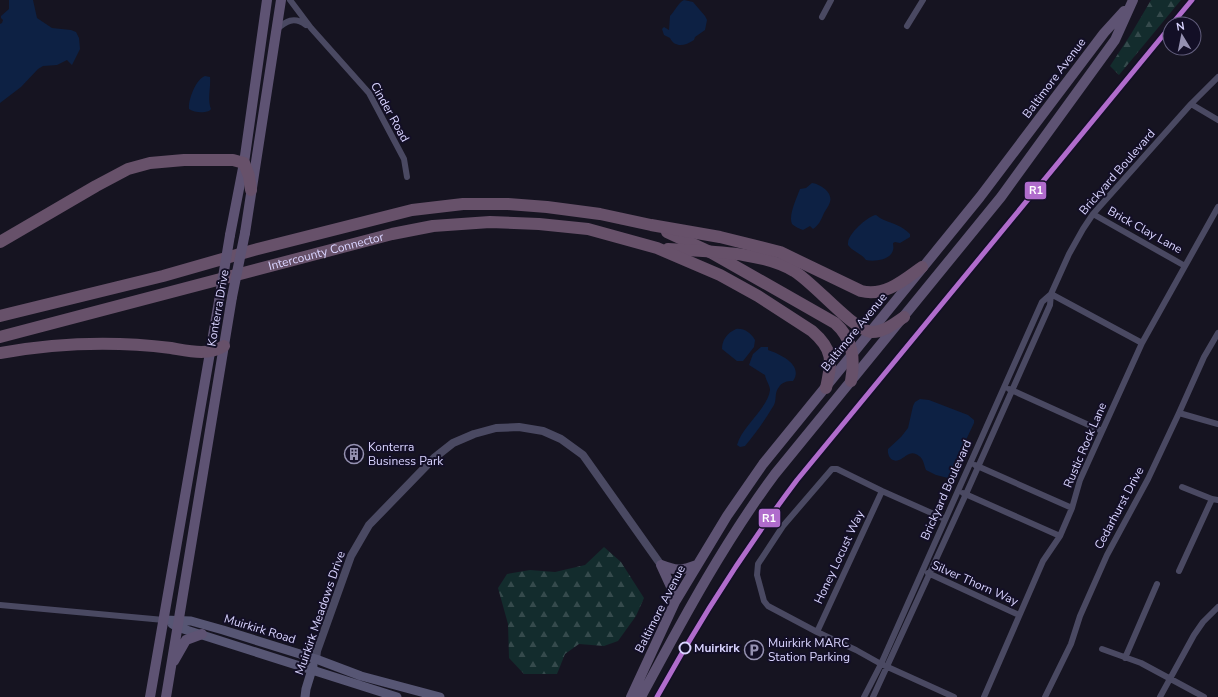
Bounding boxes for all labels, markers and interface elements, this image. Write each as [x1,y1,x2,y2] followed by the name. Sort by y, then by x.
[1162,16,1202,56] north arrow
[1175,19,1186,35] text: N
[1019,35,1089,121] street label: Baltimore Avenue
[367,79,413,145] street label: Cinder Road
[1075,126,1159,218] street label: Brickyard Boulevard
[1024,181,1047,200] line badge: R1
[1029,183,1043,198] text: R1
[1105,203,1185,257] street label: Brick Clay Lane
[266,228,386,274] street label: Intercounty Connector
[203,268,233,348] street label: Konterra Drive
[817,290,891,374] street label: Baltimore Avenue
[1060,400,1110,490] street label: Rustic Rock Lane
[917,437,975,543] street label: Brickyard Boulevard
[368,439,444,469] place label: Konterra Business Park
[343,443,365,465] building icon: Konterra Business Park
[1091,464,1147,552] street label: Cedarhurst Drive
[810,507,868,606] street label: Honey Locust Way
[758,508,781,528] line badge: R1
[762,511,776,526] text: R1
[291,549,349,677] street label: Muirkirk Meadows Drive
[929,557,1022,610] street label: Silver Thorn Way
[631,562,689,656] street label: Baltimore Avenue
[222,611,298,647] street label: Muirkirk Road
[768,635,850,665] place label: Muirkirk MARC Station Parking
[743,639,765,661] parking icon: Muirkirk MARC Station Parking
[694,640,740,656] place label: Muirkirk
[678,641,692,655] marker: Muirkirk

